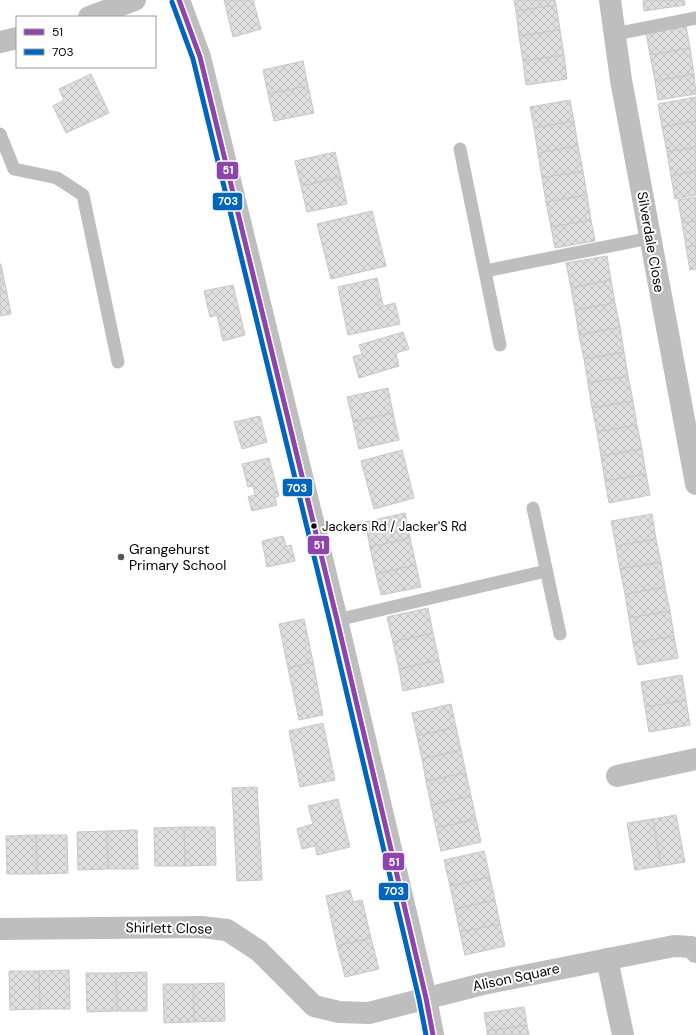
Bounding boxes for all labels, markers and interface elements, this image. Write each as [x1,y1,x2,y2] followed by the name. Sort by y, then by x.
[16,16,156,68] legend
[52,24,63,40] text: 51
[52,44,74,60] text: 703
[216,161,239,180] line badge: 51
[223,163,233,177] text: 51
[633,190,669,294] street label: Silverdale Close
[212,192,243,211] line badge: 703
[218,194,238,208] text: 703
[282,478,313,497] line badge: 703
[287,481,307,495] text: 703
[322,518,467,535] place label: Jackers Rd / Jacker'S Rd
[309,521,319,531] marker: Jackers Rd / Jacker'S Rd
[307,535,330,555] line badge: 51
[314,538,324,552] text: 51
[129,540,226,574] place label: Grangehurst Primary School
[116,552,126,562] marker: Grangehurst Primary School
[382,852,405,871] line badge: 51
[389,855,399,869] text: 51
[378,882,409,901] line badge: 703
[384,884,404,898] text: 703
[125,918,213,938] street label: Shirlett Close
[471,959,561,995] street label: Alison Square

